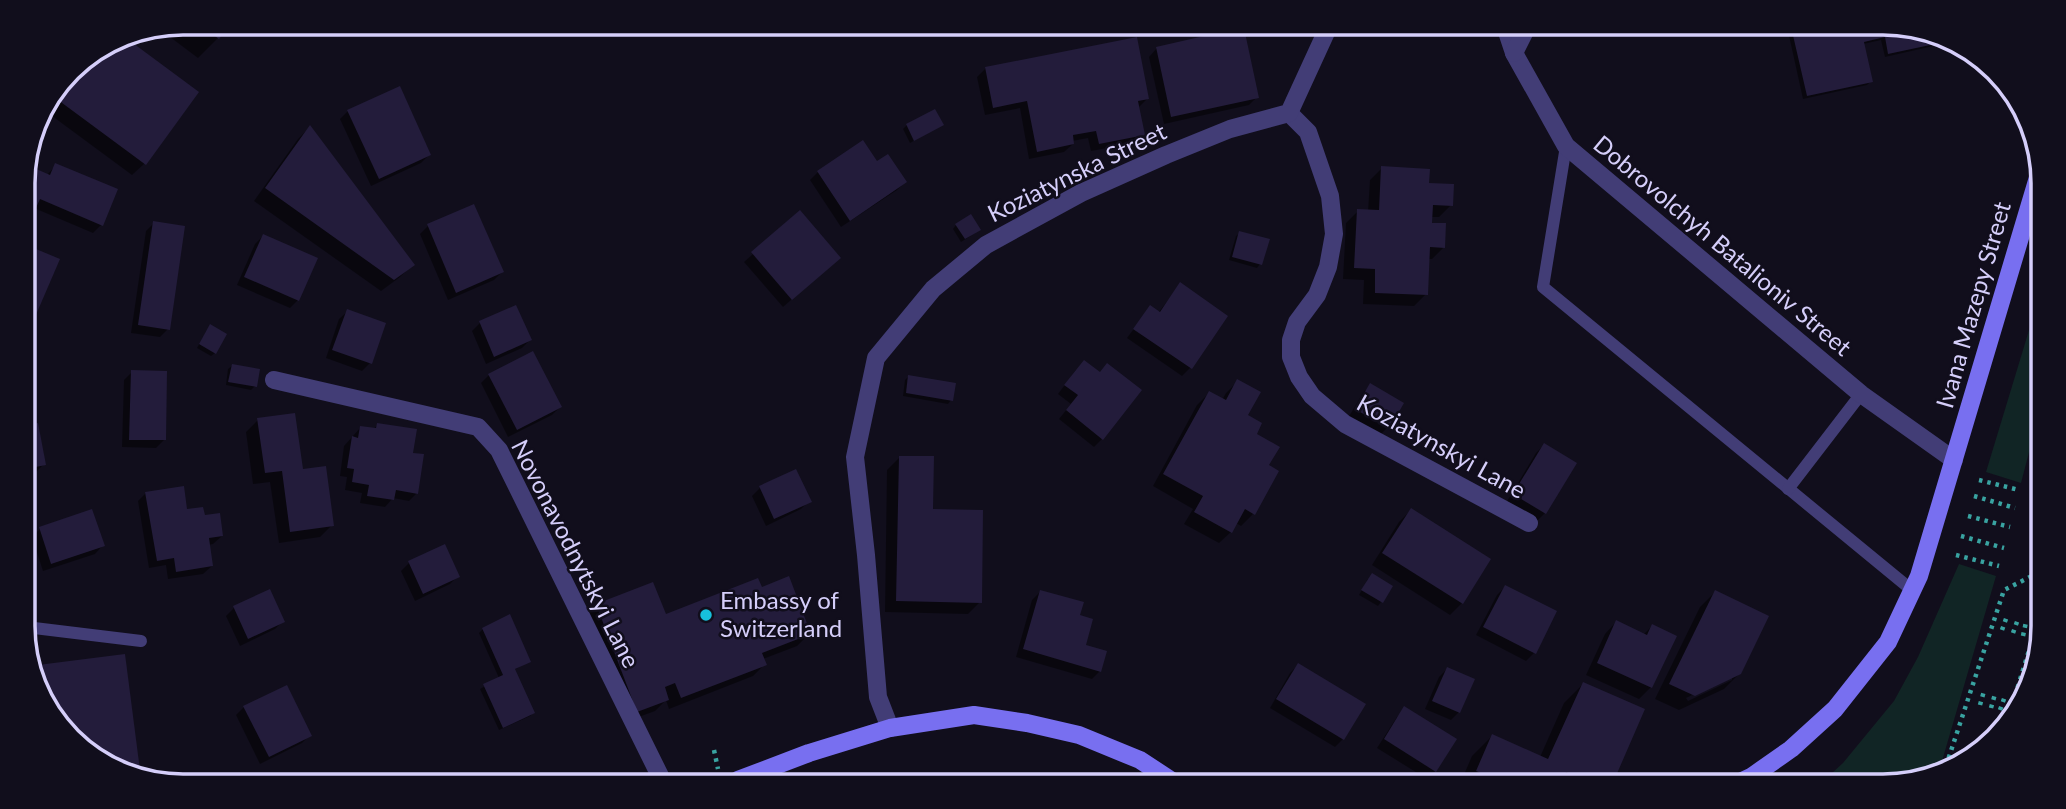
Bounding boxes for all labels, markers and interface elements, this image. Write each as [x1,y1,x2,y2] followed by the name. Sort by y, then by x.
[982,116,1171,227] street label: Koziatynska Street
[1588,129,1858,361] street label: Dobrovolchyh Batalioniv Street
[1929,198,2016,411] street label: Ivana Mazepy Street
[1352,387,1531,504] street label: Koziatynskyi Lane
[506,434,647,672] street label: Novonavodnytskyi Lane
[720,585,842,642] place label: Embassy of Switzerland
[698,607,714,623] marker: Embassy of Switzerland

